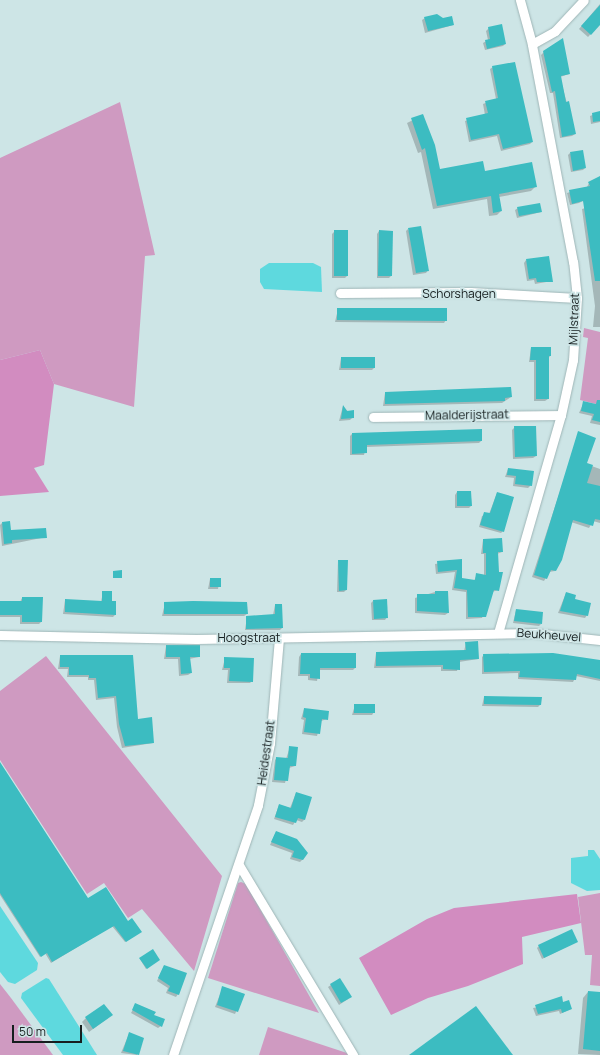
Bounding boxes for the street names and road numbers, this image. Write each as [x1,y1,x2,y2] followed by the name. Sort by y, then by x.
[422,287,496,301] street label: Schorshagen
[566,293,582,345] street label: Mijlstraat
[425,407,509,423] street label: Maalderijstraat
[516,626,582,644] street label: Beukheuvel
[218,631,280,645] street label: Hoogstraat
[254,720,278,786] street label: Heidestraat

